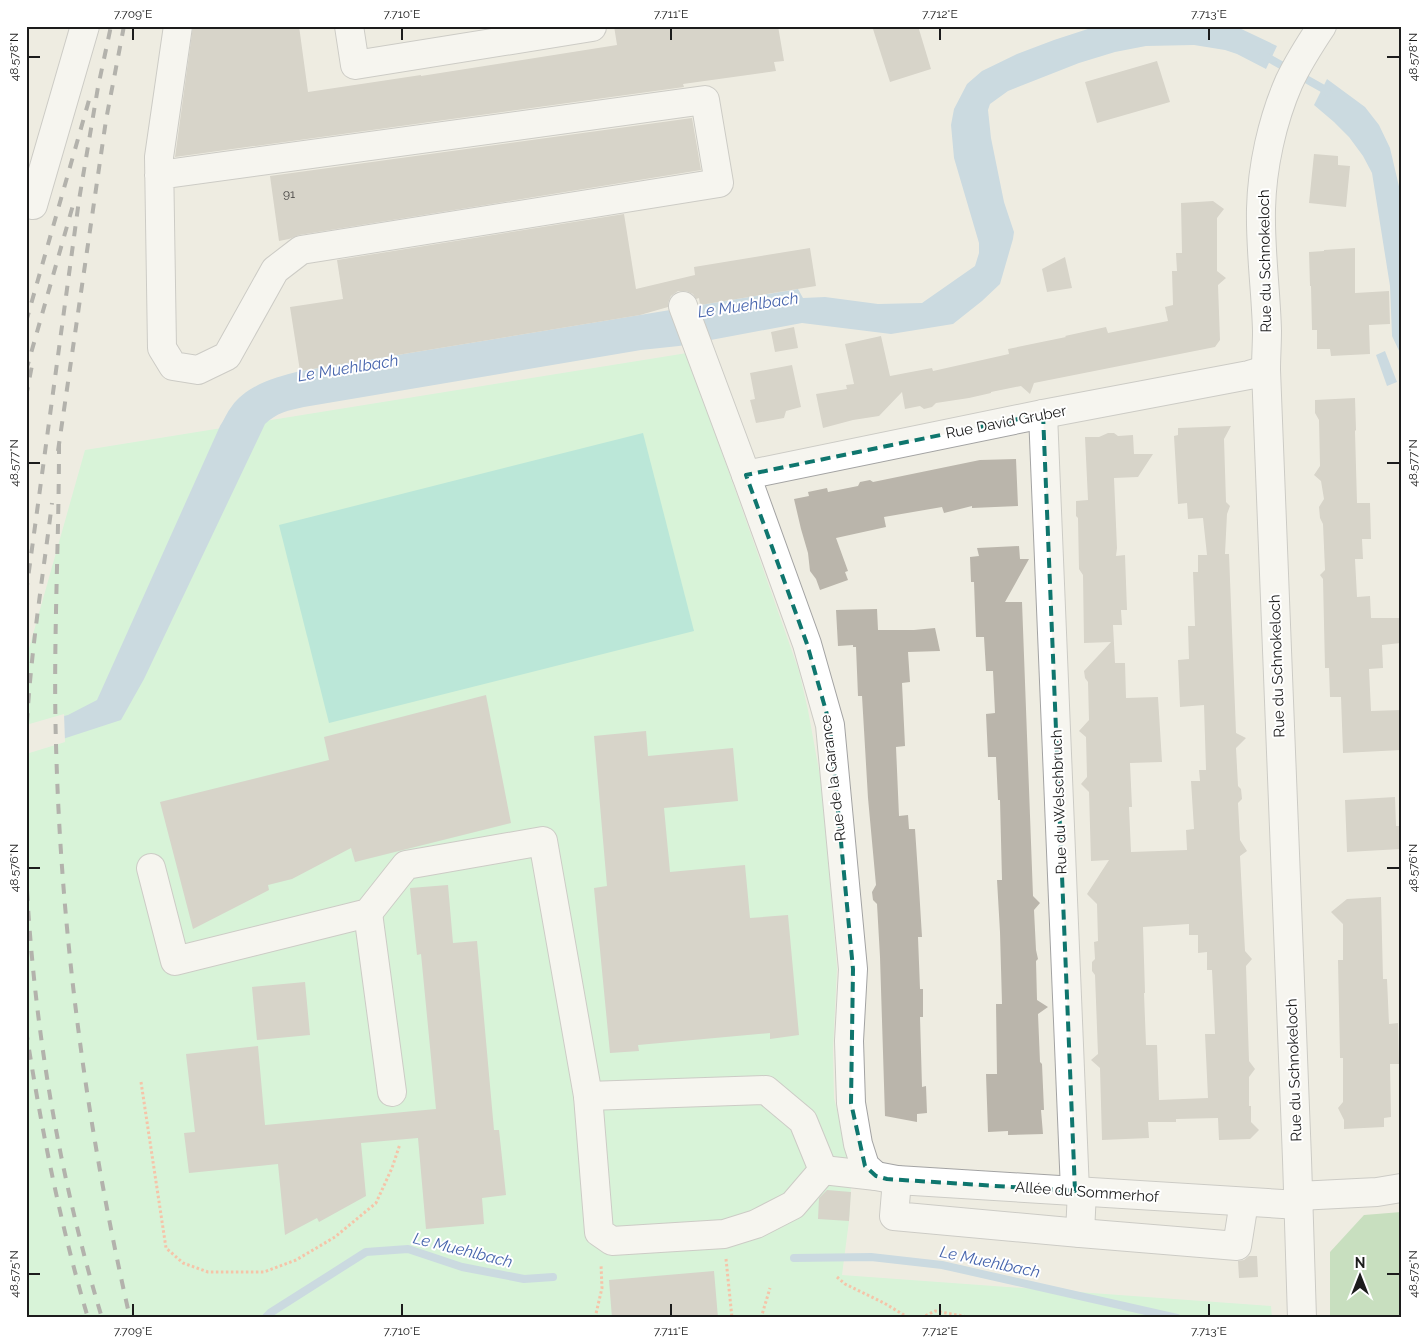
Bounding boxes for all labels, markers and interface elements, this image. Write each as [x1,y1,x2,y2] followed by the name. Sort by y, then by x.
[114,7,152,21] text: 7.709°E
[384,7,420,21] text: 7.710°E
[654,7,688,21] text: 7.711°E
[922,7,958,21] text: 7.712°E
[1191,7,1227,21] text: 7.713°E
[7,33,21,81] text: 48.578°N
[1406,33,1420,81] text: 48.578°N
[283,187,295,201] house number: 91
[1255,189,1275,333] street label: Rue du Schnokeloch
[696,289,800,321] water label: Le Muehlbach
[296,351,400,385] water label: Le Muehlbach
[944,401,1069,443] street label: Rue David Gruber
[7,439,21,487] text: 48.577°N
[1406,439,1420,487] text: 48.577°N
[1266,594,1288,738] street label: Rue du Schnokeloch
[816,714,850,842] street label: Rue de la Garance
[1047,729,1071,875] street label: Rue du Welschbruch
[7,844,21,892] text: 48.576°N
[1406,844,1420,892] text: 48.576°N
[1283,998,1305,1142] street label: Rue du Schnokeloch
[1015,1178,1160,1206] street label: Allée du Sommerhof
[411,1228,515,1272] water label: Le Muehlbach
[938,1242,1042,1282] water label: Le Muehlbach
[7,1250,21,1298] text: 48.575°N
[1406,1250,1420,1298] text: 48.575°N
[1334,1252,1384,1302] north arrow
[1355,1255,1365,1271] text: N
[114,1324,152,1338] text: 7.709°E
[384,1324,420,1338] text: 7.710°E
[654,1324,688,1338] text: 7.711°E
[922,1324,958,1338] text: 7.712°E
[1191,1324,1227,1338] text: 7.713°E

